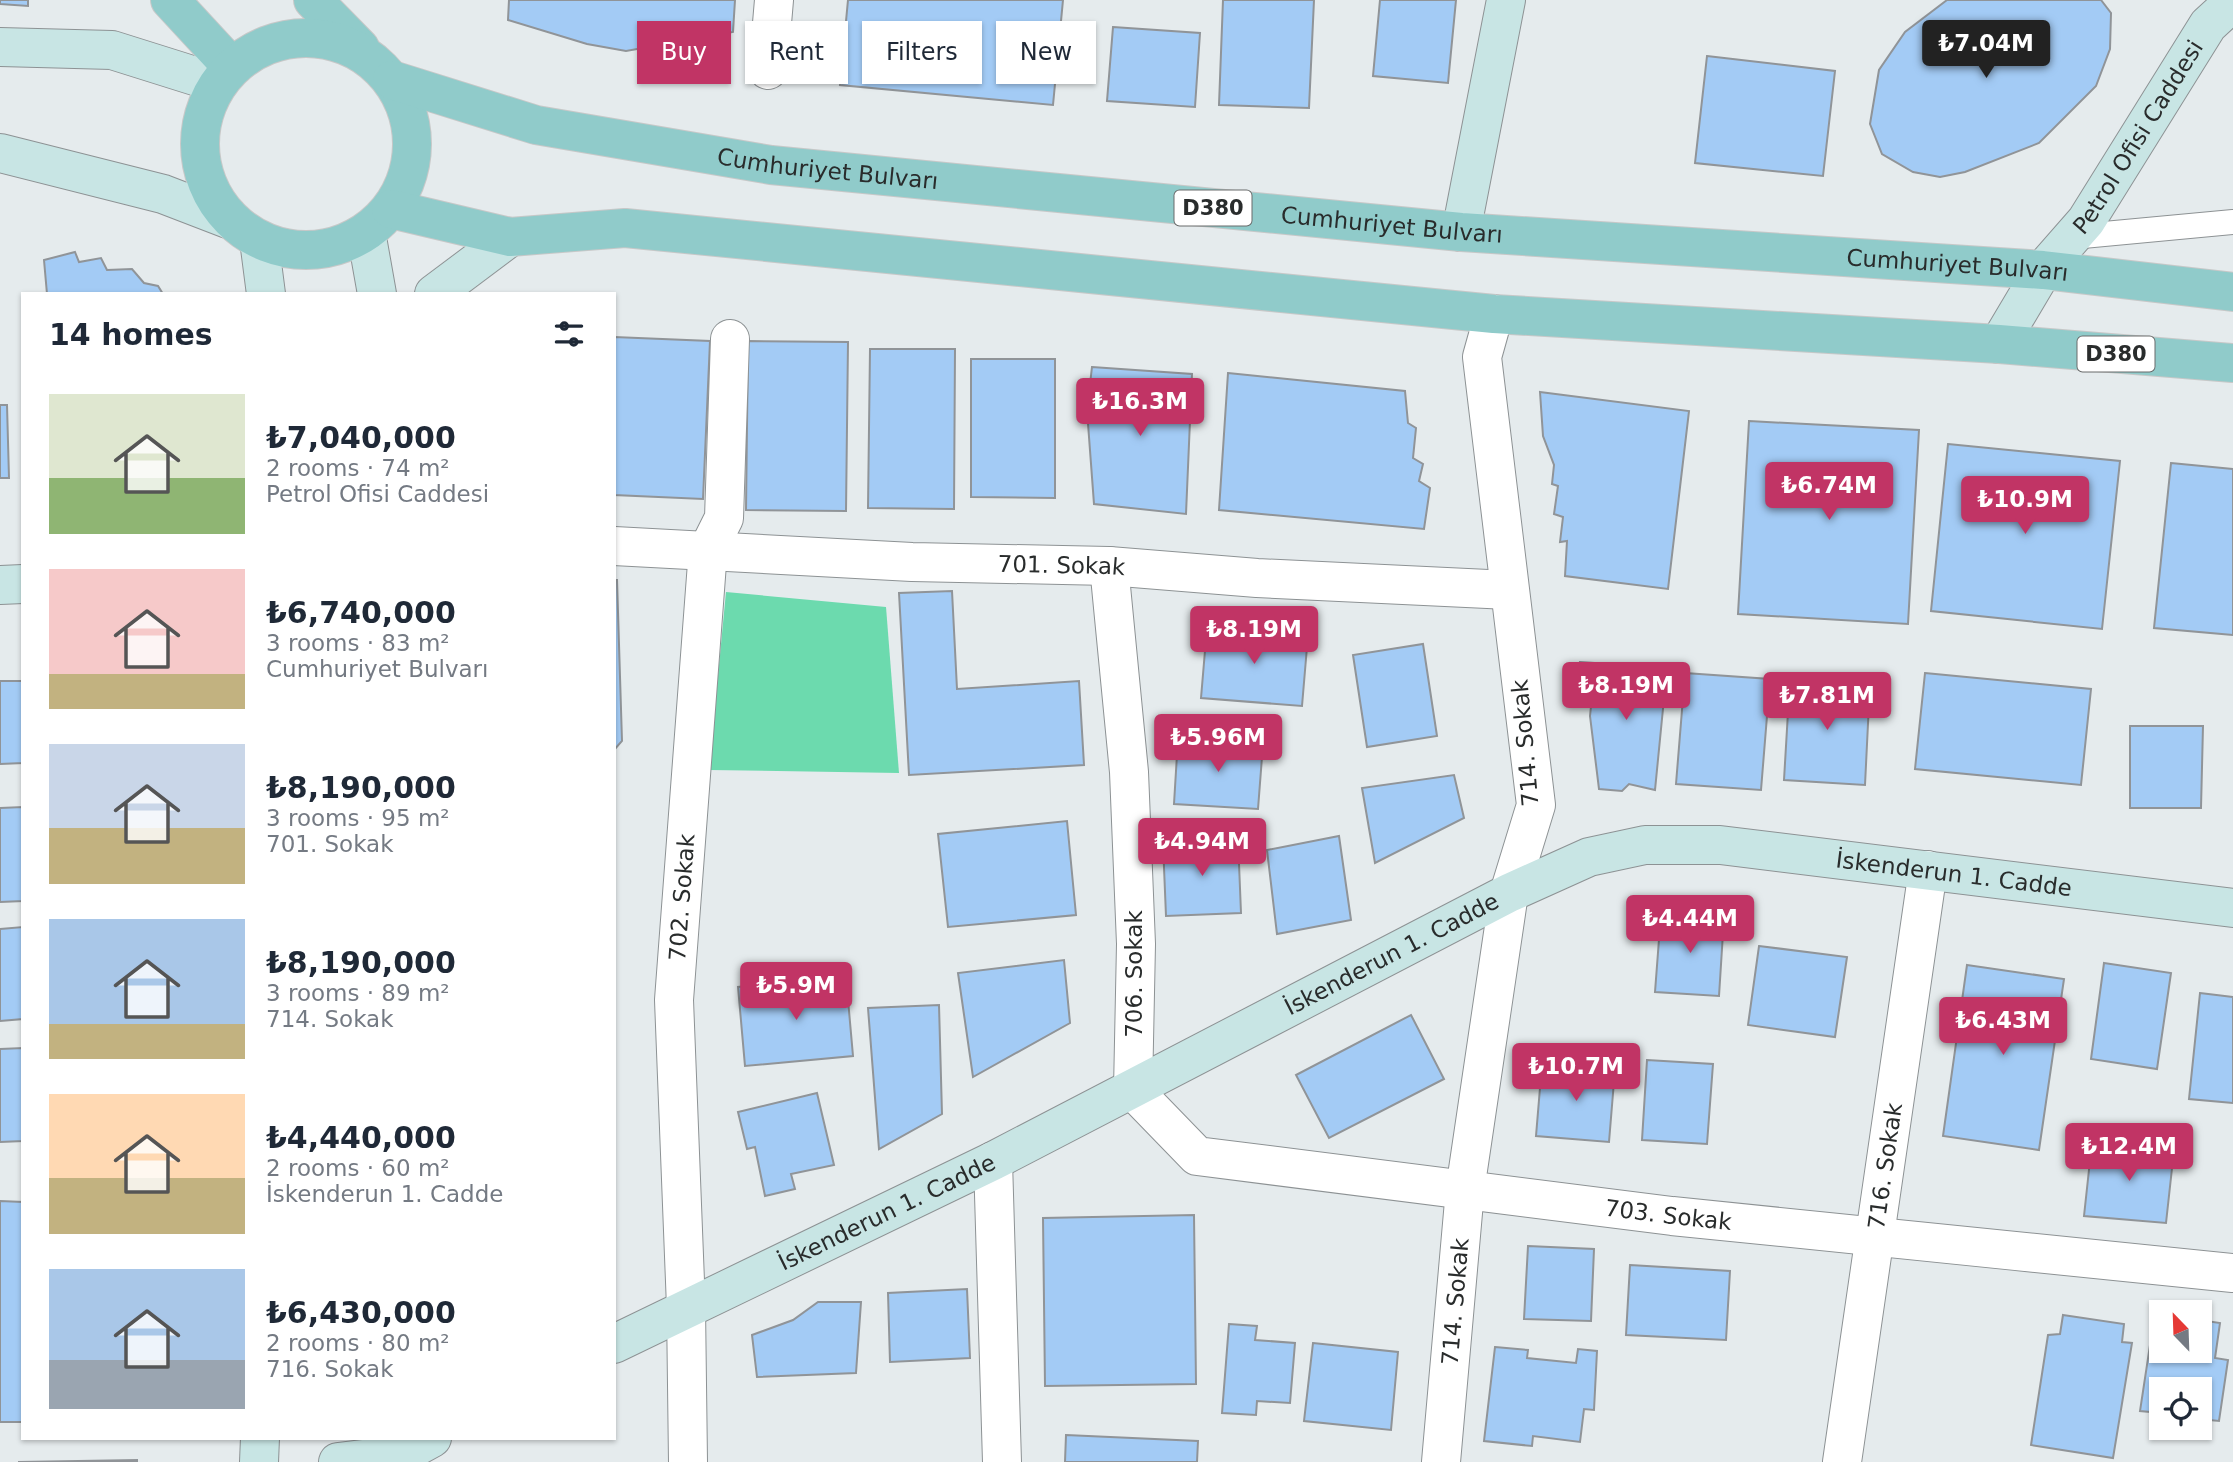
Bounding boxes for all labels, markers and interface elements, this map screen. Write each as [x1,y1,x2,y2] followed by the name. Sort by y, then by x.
[1929,20,2043,80] pin: ₺7.04M
[637,21,731,84] chip: Buy
[745,21,848,84] chip: Rent
[862,21,982,84] chip: Filters
[996,21,1096,84] chip: New
[1938,30,2034,56] text: ₺7.04M
[2068,36,2208,239] street label: Petrol Ofisi Caddesi
[715,143,939,194] street label: Cumhuriyet Bulvarı
[1174,190,1252,226] road number: D380
[1280,202,1504,248] street label: Cumhuriyet Bulvarı
[1846,244,2070,286] street label: Cumhuriyet Bulvarı
[550,315,588,353] icon: filters
[49,317,213,352] text: 14 homes
[2078,336,2154,372] road number: D380
[1083,378,1197,438] pin: ₺16.3M
[1092,388,1188,414] text: ₺16.3M
[266,420,456,455] text: ₺7,040,000
[105,422,189,506] icon: home
[266,455,450,481] text: 2 rooms · 74 m²
[1772,462,1886,522] pin: ₺6.74M
[1781,472,1877,498] text: ₺6.74M
[1968,476,2082,536] pin: ₺10.9M
[266,481,489,507] text: Petrol Ofisi Caddesi
[1977,486,2073,512] text: ₺10.9M
[997,551,1127,580] street label: 701. Sokak
[266,595,456,630] text: ₺6,740,000
[105,597,189,681] icon: home
[1197,606,1311,666] pin: ₺8.19M
[1206,616,1302,642] text: ₺8.19M
[266,630,450,656] text: 3 rooms · 83 m²
[266,656,488,682] text: Cumhuriyet Bulvarı
[1569,662,1683,722] pin: ₺8.19M
[1578,672,1674,698] text: ₺8.19M
[1770,672,1884,732] pin: ₺7.81M
[1506,678,1544,808] street label: 714. Sokak
[1779,682,1875,708] text: ₺7.81M
[1161,714,1275,774] pin: ₺5.96M
[1170,724,1266,750] text: ₺5.96M
[266,770,456,805] text: ₺8,190,000
[105,772,189,856] icon: home
[266,805,450,831] text: 3 rooms · 95 m²
[1145,818,1259,878] pin: ₺4.94M
[1154,828,1250,854] text: ₺4.94M
[266,831,394,857] text: 701. Sokak
[664,832,700,962] street label: 702. Sokak
[1834,845,2073,901] street label: İskenderun 1. Cadde
[1280,888,1503,1020] street label: İskenderun 1. Cadde
[1633,895,1747,955] pin: ₺4.44M
[1642,905,1738,931] text: ₺4.44M
[1121,910,1147,1038] street label: 706. Sokak
[266,945,456,980] text: ₺8,190,000
[105,947,189,1031] icon: home
[747,962,845,1022] pin: ₺5.9M
[756,972,836,998] text: ₺5.9M
[266,980,450,1006] text: 3 rooms · 89 m²
[1946,998,2060,1057] pin: ₺6.43M
[266,1006,394,1032] text: 714. Sokak
[1955,1007,2051,1033] text: ₺6.43M
[1519,1044,1633,1103] pin: ₺10.7M
[1528,1053,1624,1079] text: ₺10.7M
[1863,1100,1907,1231] street label: 716. Sokak
[266,1120,456,1155] text: ₺4,440,000
[105,1122,189,1206] icon: home
[2072,1124,2186,1183] pin: ₺12.4M
[2081,1133,2177,1159] text: ₺12.4M
[774,1149,999,1276] street label: İskenderun 1. Cadde
[266,1155,450,1181] text: 2 rooms · 60 m²
[266,1181,503,1207] text: İskenderun 1. Cadde
[1603,1195,1734,1235] street label: 703. Sokak
[1437,1236,1474,1366] street label: 714. Sokak
[266,1295,456,1330] text: ₺6,430,000
[105,1297,189,1381] icon: home
[2149,1300,2212,1363] north arrow
[2149,1300,2212,1440] map controls
[266,1330,450,1356] text: 2 rooms · 80 m²
[266,1356,394,1382] text: 716. Sokak
[2149,1377,2212,1440] button: locate

